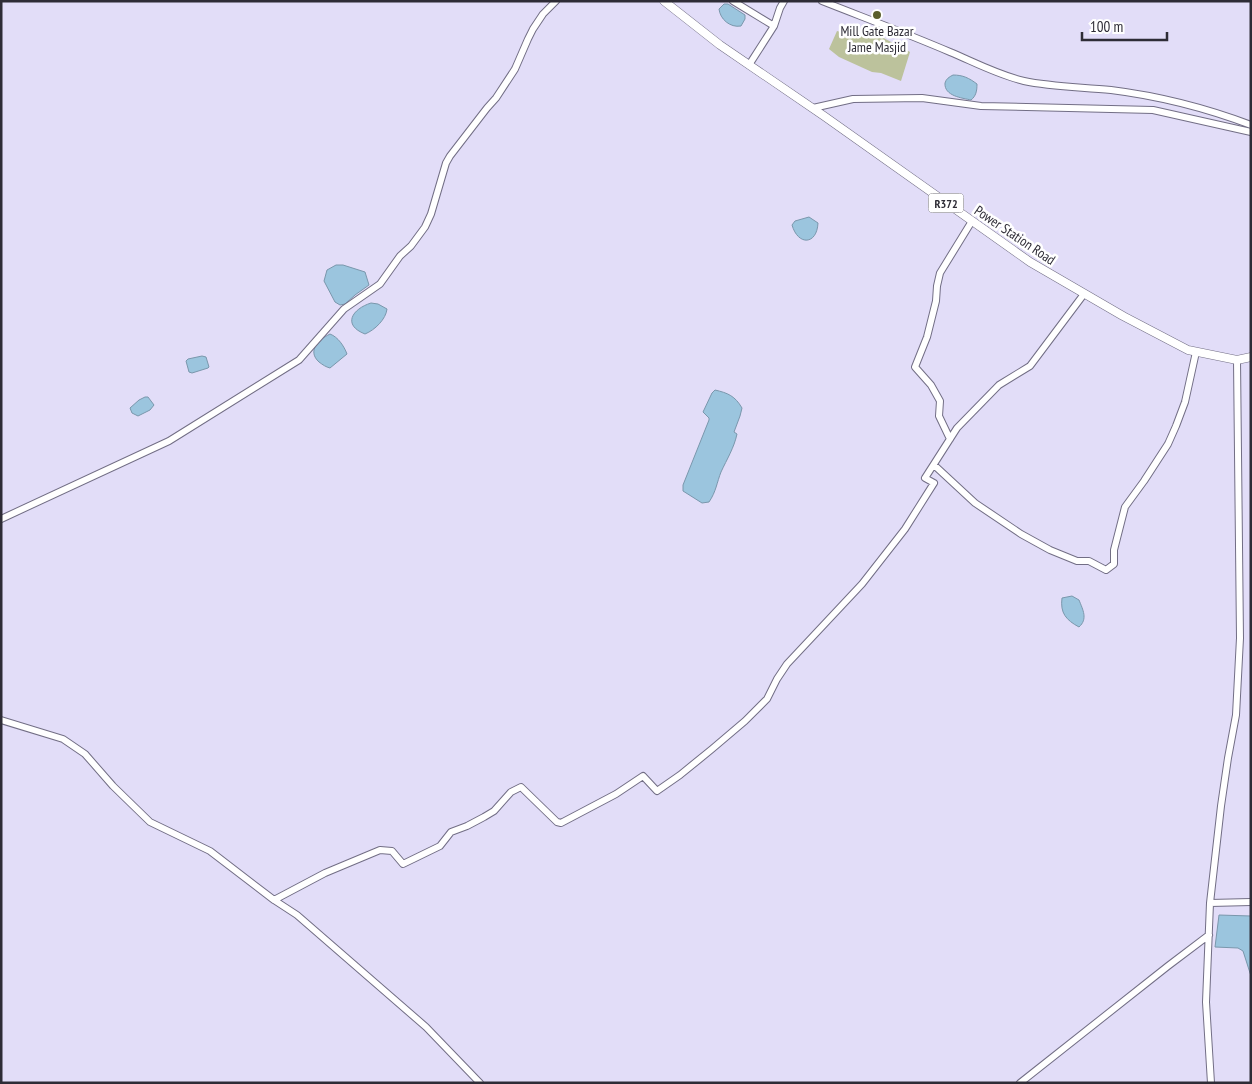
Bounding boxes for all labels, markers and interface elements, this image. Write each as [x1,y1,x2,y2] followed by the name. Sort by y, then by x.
[871,9,883,21] marker: Mill Gate Bazar Jame Masjid
[1082,10,1167,42] scale bar
[1090,17,1123,36] text: 100 m
[840,22,914,56] place label: Mill Gate Bazar Jame Masjid
[928,194,964,212] road number: R372
[971,201,1059,269] street label: Power Station Road

